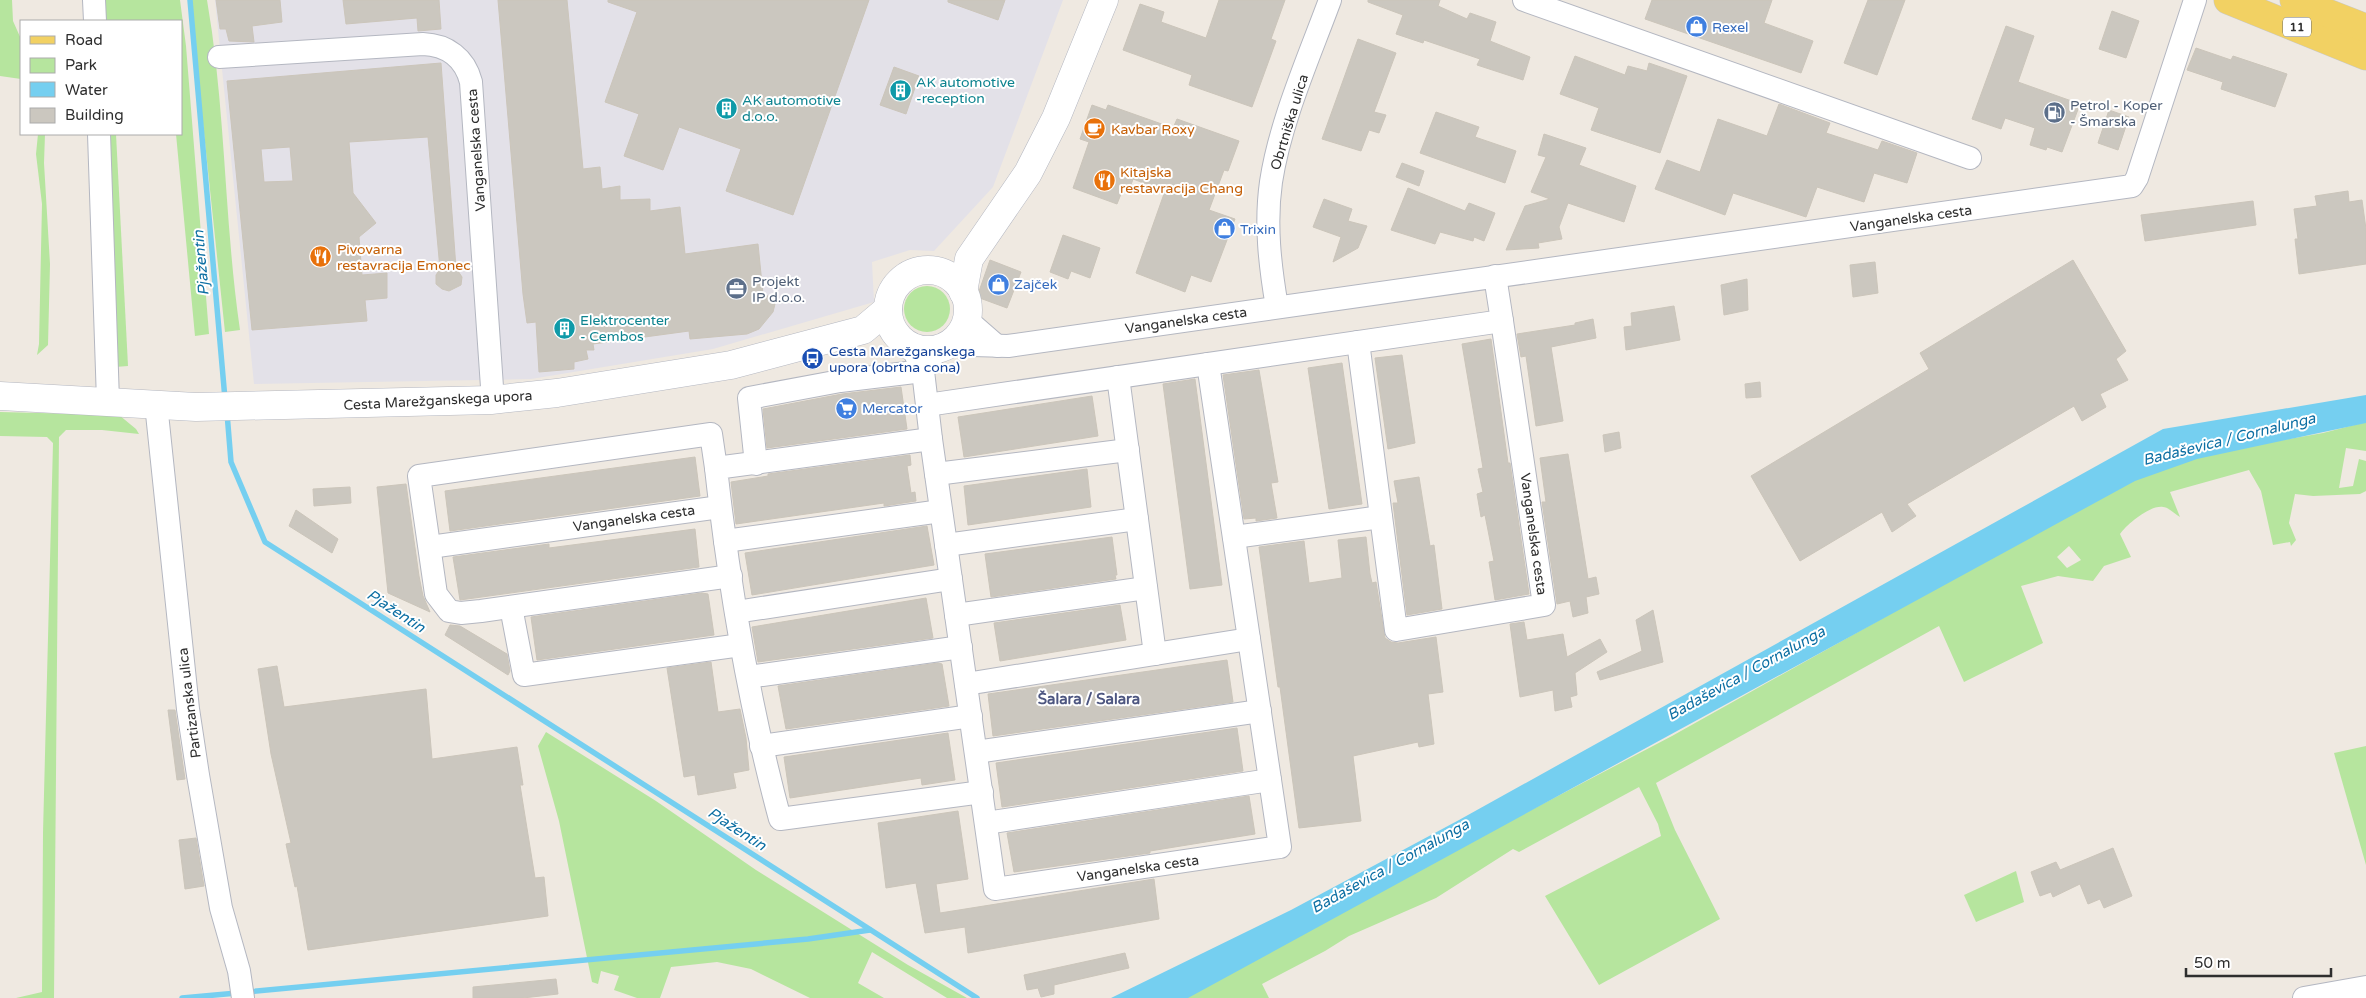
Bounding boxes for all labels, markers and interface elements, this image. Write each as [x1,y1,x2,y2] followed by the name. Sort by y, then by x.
[1684,15,1708,39] shop icon: Rexel
[2283,18,2311,36] road number: 11
[1712,19,1749,36] place label: Rexel
[20,20,182,135] legend
[65,31,103,49] text: Road
[65,56,97,74] text: Park
[1267,72,1312,172] street label: Obrtniška ulica
[916,74,1015,107] place label: AK automotive -reception
[888,78,912,102] building icon: AK automotive -reception
[65,81,108,99] text: Water
[464,88,489,212] street label: Vanganelska cesta
[742,92,841,125] place label: AK automotive d.o.o.
[714,96,738,120] building icon: AK automotive d.o.o.
[2070,97,2163,130] place label: Petrol - Koper - Šmarska
[2042,101,2066,125] fuel station icon: Petrol - Koper - Šmarska
[65,106,124,124] text: Building
[1083,117,1107,141] cafe icon: Kavbar Roxy
[1111,121,1195,138] place label: Kavbar Roxy
[1120,164,1243,197] place label: Kitajska restavracija Chang
[1092,168,1116,192] restaurant icon: Kitajska restavracija Chang
[1849,202,1973,235] street label: Vanganelska cesta
[1212,217,1236,241] shop icon: Trixin
[1240,221,1276,238] place label: Trixin
[189,229,213,297] water label: Pjažentin
[337,241,471,274] place label: Pivovarna restavracija Emonec
[309,245,333,269] restaurant icon: Pivovarna restavracija Emonec
[986,272,1010,296] shop icon: Zajček
[752,273,805,306] place label: Projekt IP d.o.o.
[1014,276,1058,293] place label: Zajček
[724,277,748,301] office icon: Projekt IP d.o.o.
[1124,304,1248,337] street label: Vanganelska cesta
[580,312,670,345] place label: Elektrocenter - Cembos
[552,316,576,340] building icon: Elektrocenter - Cembos
[829,343,975,376] place label: Cesta Marežganskega upora (obrtna cona)
[801,347,825,371] bus stop icon: Cesta Marežganskega upora (obrtna cona)
[343,387,533,414] street label: Cesta Marežganskega upora
[834,396,858,420] supermarket icon: Mercator
[862,400,923,417] place label: Mercator
[2141,409,2318,469] water label: Badaševica / Cornalunga
[1517,472,1550,596] street label: Vanganelska cesta
[572,502,696,535] street label: Vanganelska cesta
[364,586,429,637] water label: Pjažentin
[1664,622,1828,724] water label: Badaševica / Cornalunga
[174,647,205,759] street label: Partizanska ulica
[1038,690,1140,708] district label: Šalara / Salara
[705,804,770,855] water label: Pjažentin
[1308,815,1472,917] water label: Badaševica / Cornalunga
[1076,852,1200,885] street label: Vanganelska cesta
[2186,946,2331,978] scale bar
[2194,954,2231,972] text: 50 m

